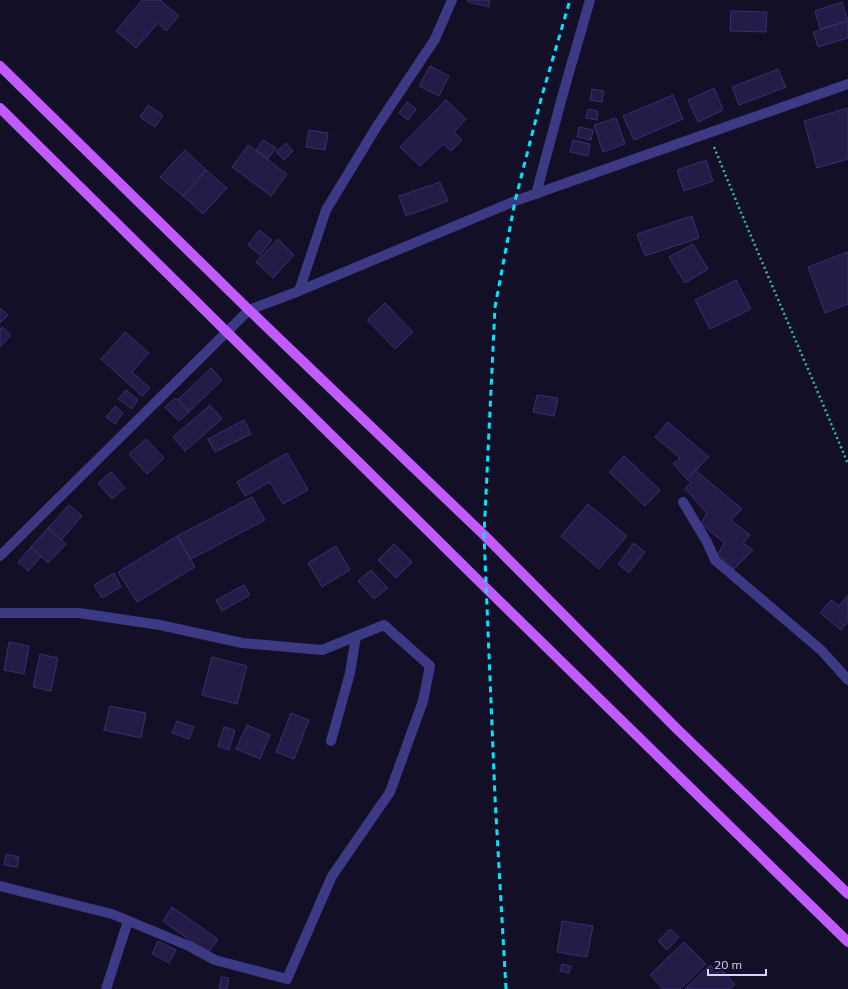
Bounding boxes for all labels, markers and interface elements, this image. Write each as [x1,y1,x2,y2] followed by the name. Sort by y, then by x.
[708,951,766,977] scale bar
[714,957,742,972] text: 20 m

